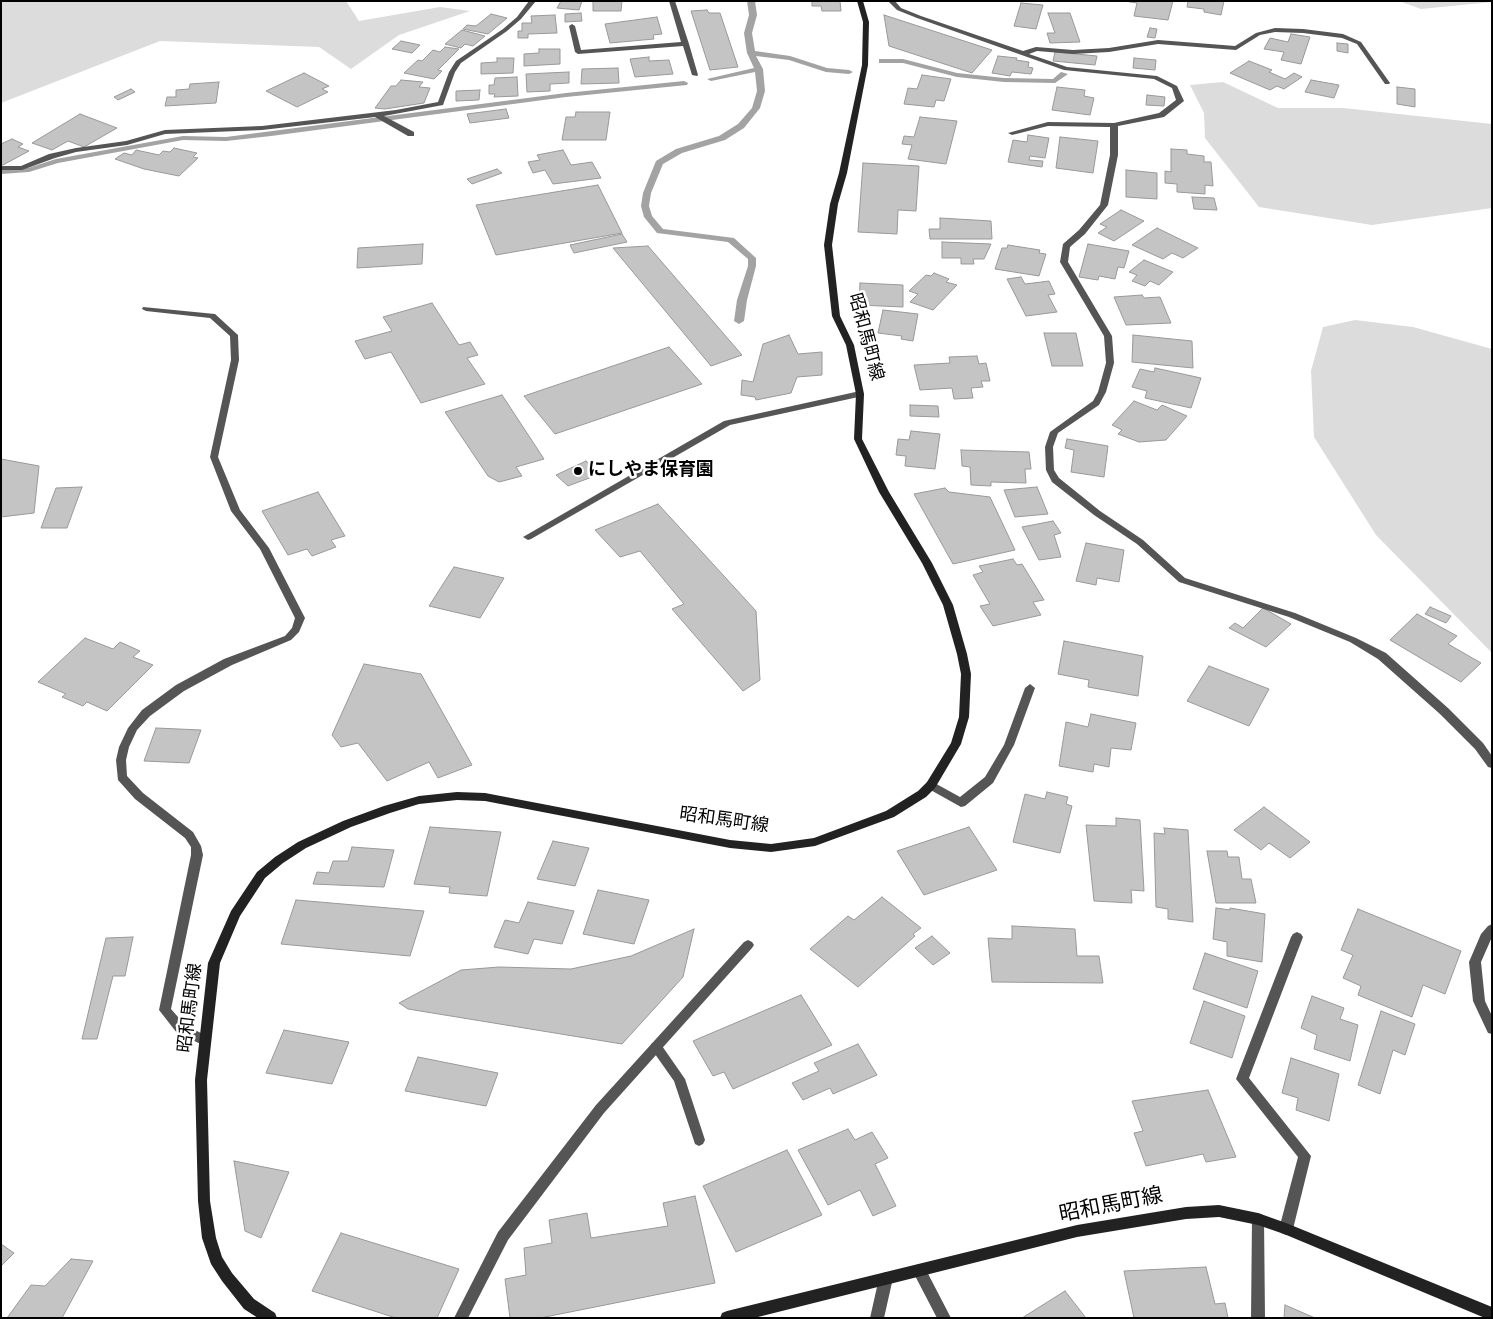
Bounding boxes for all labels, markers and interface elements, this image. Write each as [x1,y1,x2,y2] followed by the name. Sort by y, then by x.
[843,291,887,383] street label: 昭和馬町線
[588,460,714,482] place label: にしやま保育園
[572,465,584,477] marker: にしやま保育園
[678,804,770,838] street label: 昭和馬町線
[175,962,207,1054] street label: 昭和馬町線
[1057,1184,1165,1228] street label: 昭和馬町線

